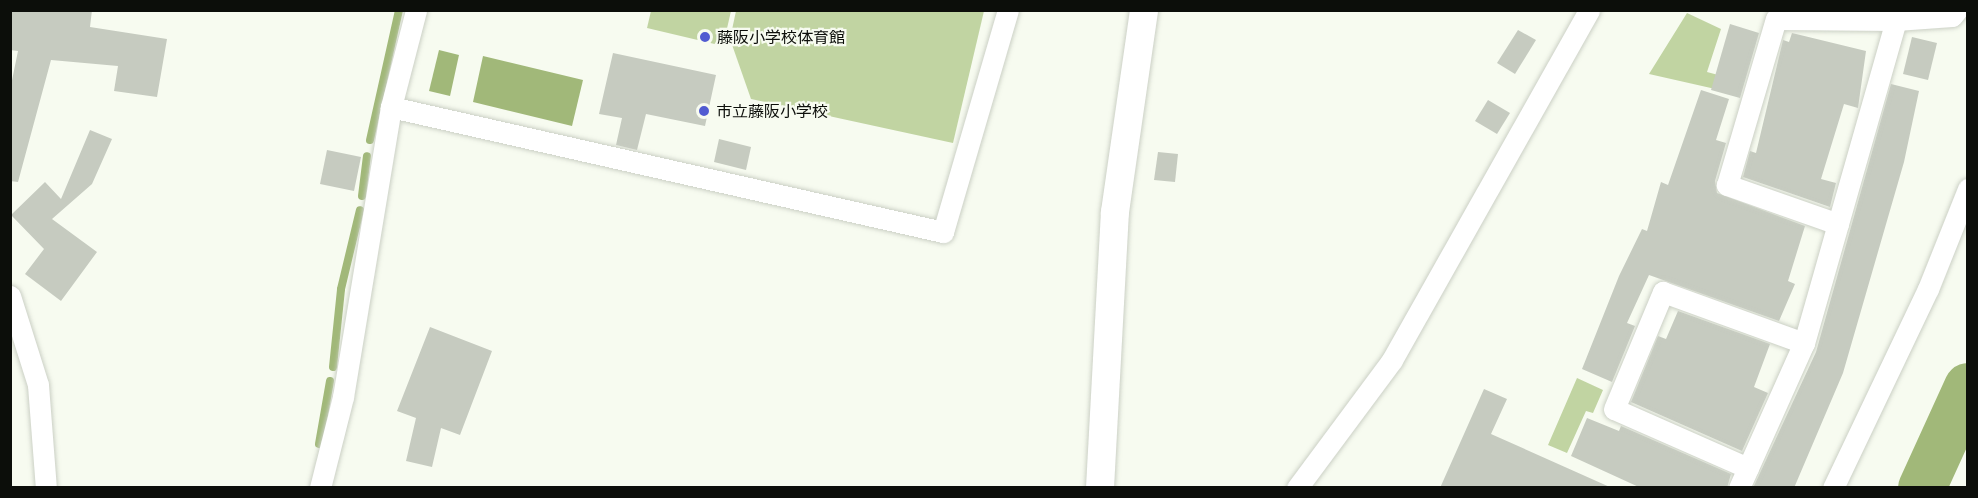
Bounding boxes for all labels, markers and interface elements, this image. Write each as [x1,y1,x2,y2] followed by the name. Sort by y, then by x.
[717,27,845,47] place label: 藤阪小学校体育館
[698,30,712,44] marker: 藤阪小学校体育館
[716,101,828,121] place label: 市立藤阪小学校
[697,104,711,118] marker: 市立藤阪小学校

